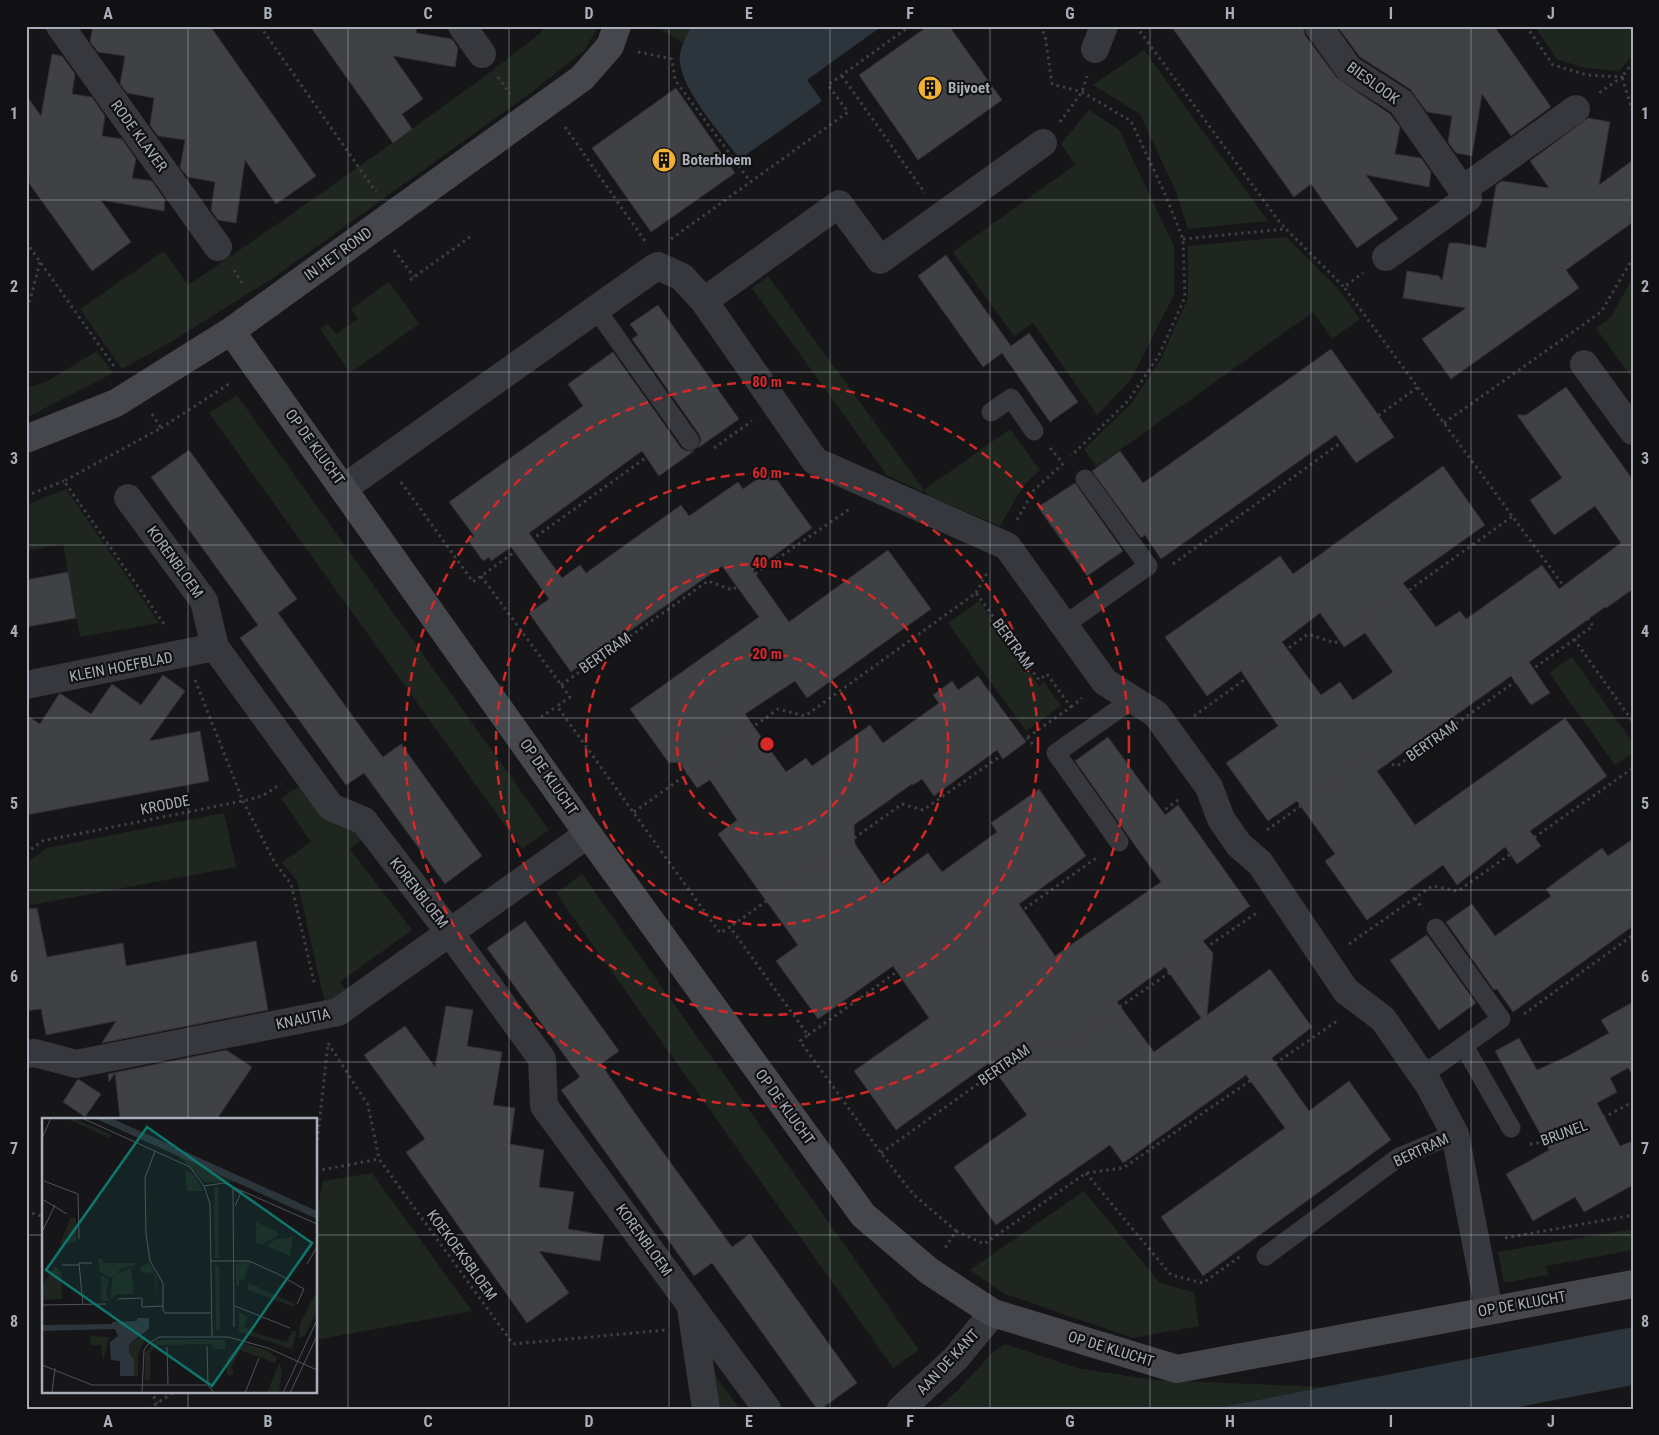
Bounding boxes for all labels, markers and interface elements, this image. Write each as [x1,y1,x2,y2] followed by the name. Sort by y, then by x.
[103,4,113,23] text: A
[264,4,273,23] text: B
[423,4,433,23] text: C
[584,4,594,23] text: D
[745,4,753,23] text: E
[906,4,914,23] text: F
[1065,4,1075,23] text: G
[1225,4,1235,23] text: H
[1389,4,1393,23] text: I
[1547,4,1555,23] text: J
[1343,58,1403,108] street label: BIESLOOK
[917,75,943,101] building icon: Bijvoet
[948,79,990,97] place label: Bijvoet
[107,97,171,175] street label: RODE KLAVER
[10,104,18,123] text: 1
[1641,104,1649,123] text: 1
[651,147,677,173] building icon: Boterbloem
[682,151,752,169] place label: Boterbloem
[301,223,375,285] street label: IN HET ROND
[10,277,18,296] text: 2
[1641,277,1649,296] text: 2
[752,373,782,391] text: 80 m
[282,406,349,488] street label: OP DE KLUCHT
[10,449,18,468] text: 3
[1641,449,1649,468] text: 3
[752,464,782,482] text: 60 m
[143,523,207,601] street label: KORENBLOEM
[752,554,782,572] text: 40 m
[988,615,1038,673] street label: BERTRAM
[10,622,18,641] text: 4
[1641,622,1649,641] text: 4
[576,629,634,677] street label: BERTRAM
[752,645,782,663] text: 20 m
[68,648,174,686] street label: KLEIN HOEFBLAD
[1403,717,1461,765] street label: BERTRAM
[516,735,582,819] street label: OP DE KLUCHT
[758,735,776,753] centre of rings
[139,791,191,819] street label: KRODDE
[10,794,18,813] text: 5
[1641,794,1649,813] text: 5
[386,854,452,932] street label: KORENBLOEM
[10,967,18,986] text: 6
[1641,967,1649,986] text: 6
[274,1004,332,1034] street label: KNAUTIA
[975,1041,1033,1089] street label: BERTRAM
[752,1066,819,1148] street label: OP DE KLUCHT
[1538,1116,1590,1150] street label: BRUNEL
[42,1118,318,1392] inset map
[1391,1129,1451,1171] street label: BERTRAM
[10,1139,18,1158] text: 7
[1641,1139,1649,1158] text: 7
[612,1201,676,1279] street label: KORENBLOEM
[423,1206,501,1304] street label: KOEKOEKSBLOEM
[1477,1287,1568,1321] street label: OP DE KLUCHT
[10,1312,18,1331] text: 8
[1641,1312,1649,1331] text: 8
[913,1325,983,1399] street label: AAN DE KANT
[1066,1327,1156,1371] street label: OP DE KLUCHT
[103,1412,113,1431] text: A
[264,1412,273,1431] text: B
[423,1412,433,1431] text: C
[584,1412,594,1431] text: D
[745,1412,753,1431] text: E
[906,1412,914,1431] text: F
[1065,1412,1075,1431] text: G
[1225,1412,1235,1431] text: H
[1389,1412,1393,1431] text: I
[1547,1412,1555,1431] text: J

